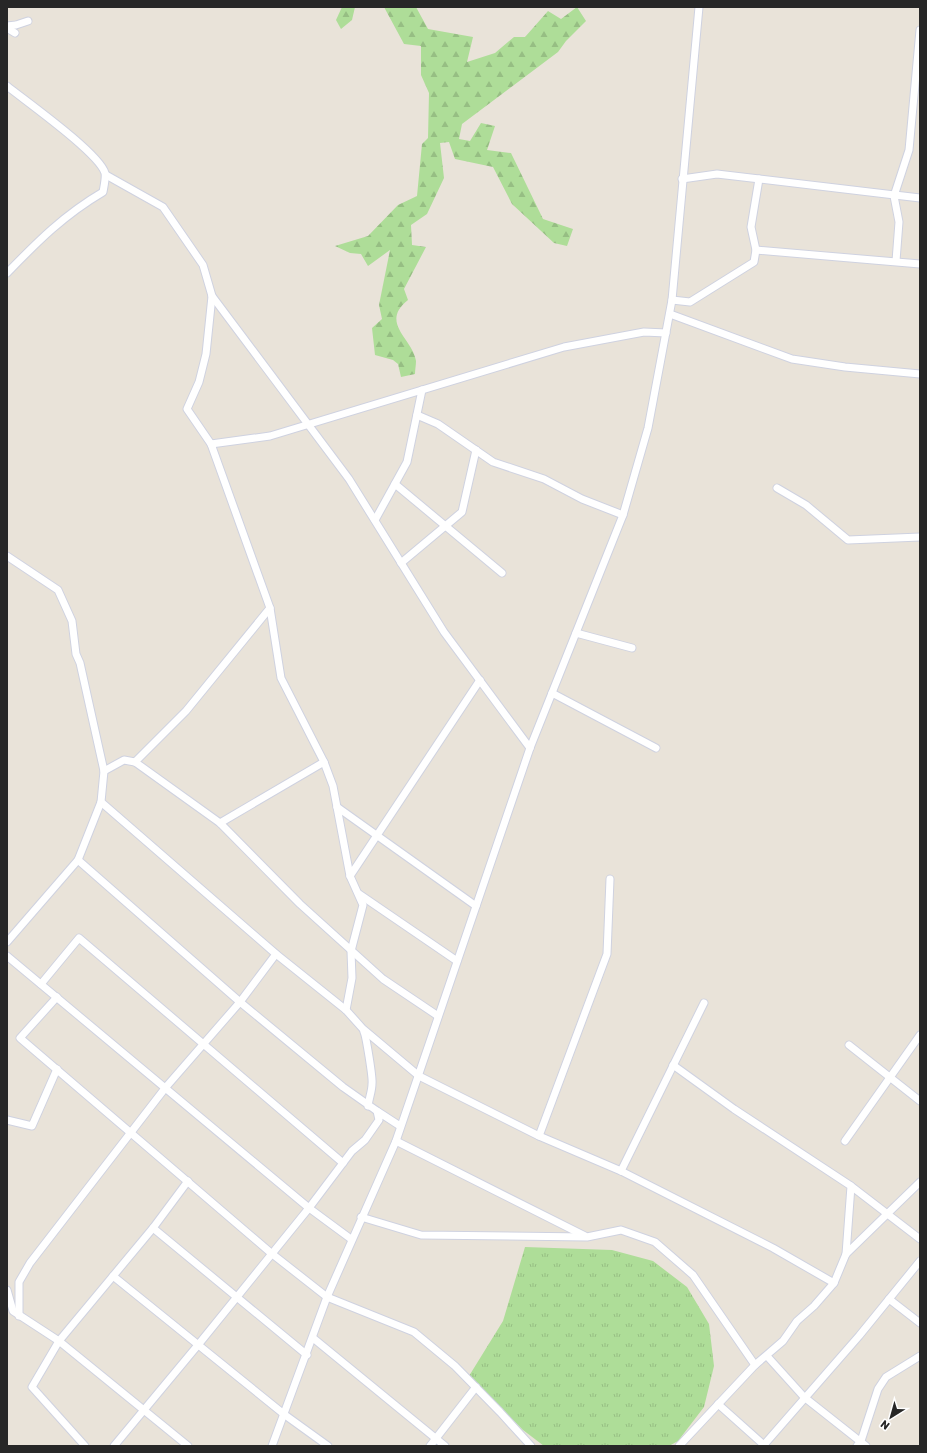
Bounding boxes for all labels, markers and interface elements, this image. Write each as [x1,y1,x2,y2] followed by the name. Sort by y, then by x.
[871,1397,911,1437] north arrow
[878,1417,892,1432] text: N

